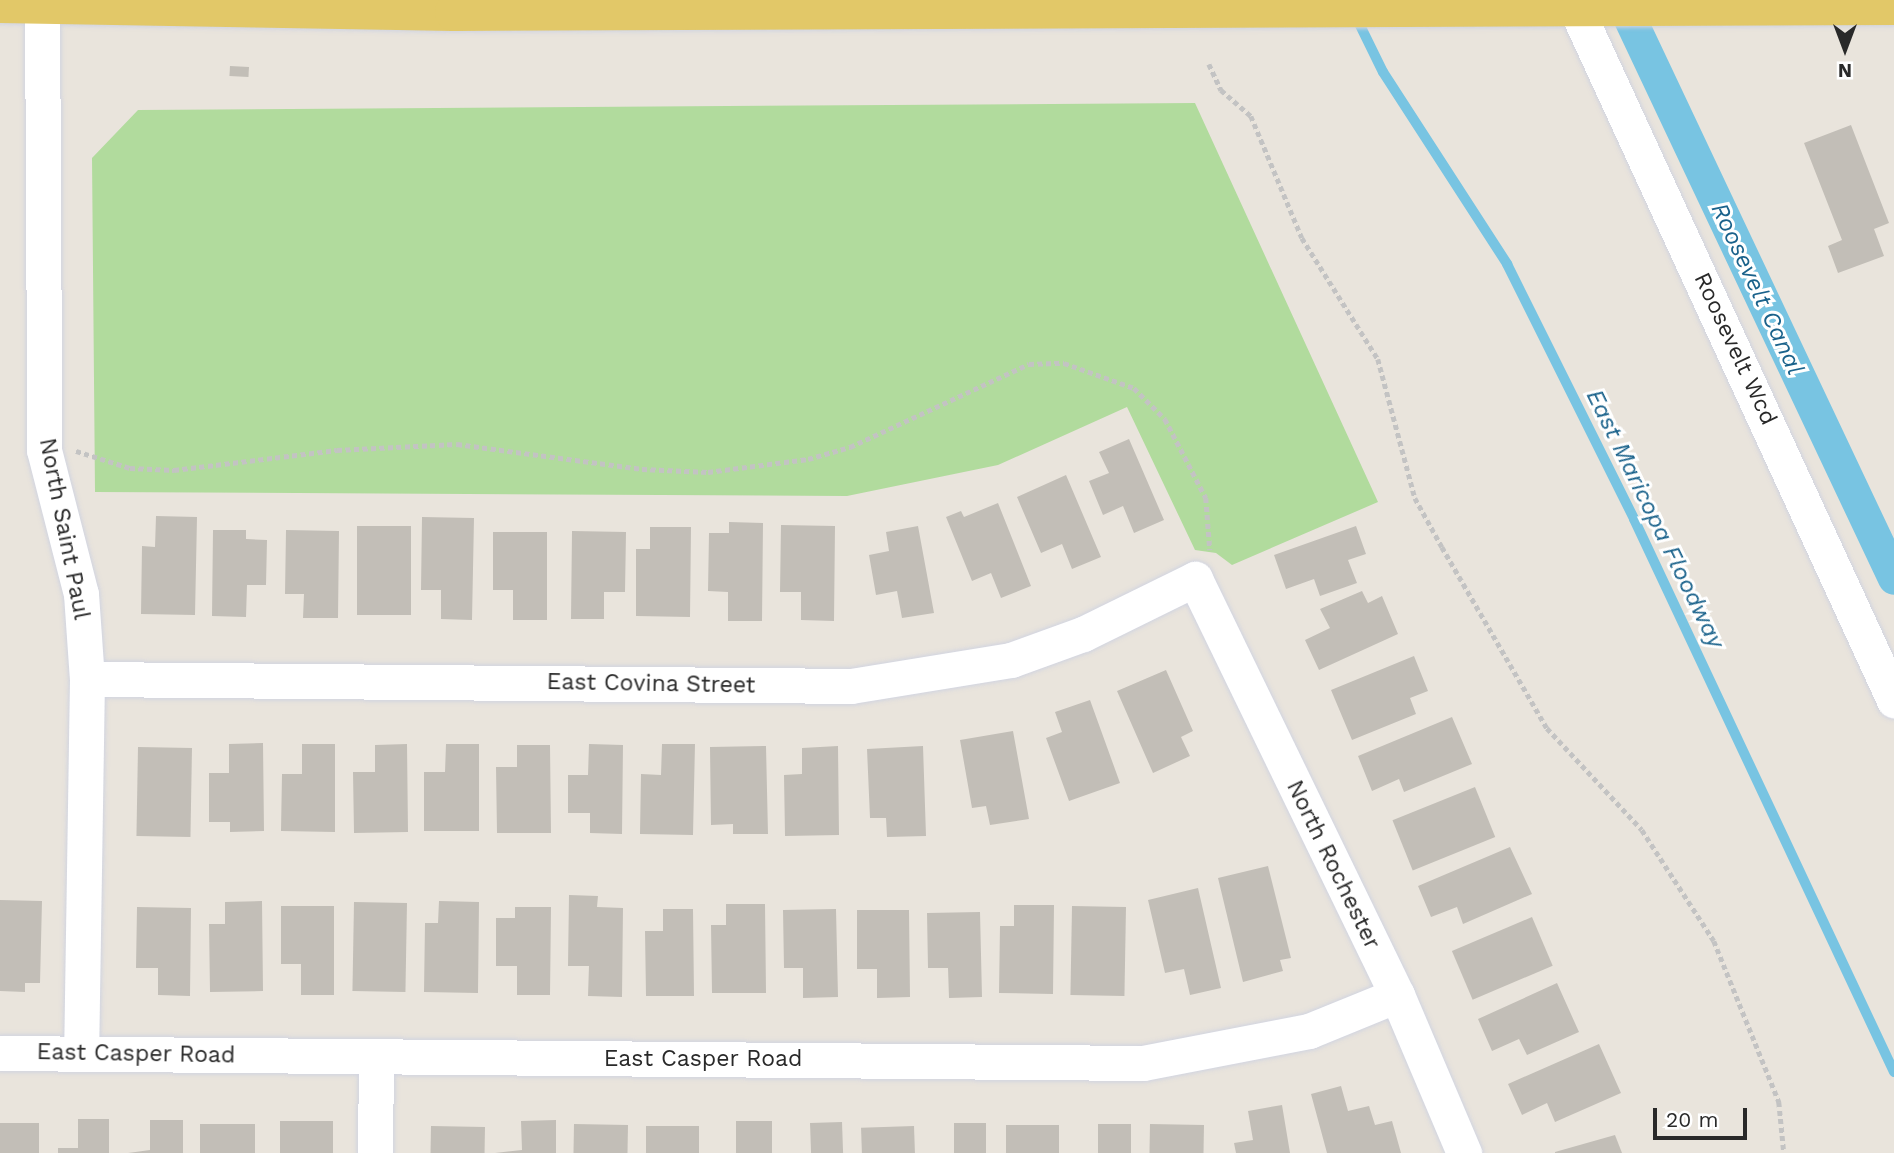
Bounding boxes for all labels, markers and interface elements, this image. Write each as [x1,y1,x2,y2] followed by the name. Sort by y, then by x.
[1810,14,1880,84] north arrow
[1838,59,1852,82] text: N
[1705,198,1809,380] water label: Roosevelt Canal
[1688,268,1782,430] street label: Roosevelt Wcd
[1580,385,1730,653] water label: East Maricopa Floodway
[33,436,95,622] street label: North Saint Paul
[546,668,756,700] street label: East Covina Street
[1280,776,1386,954] street label: North Rochester
[36,1038,236,1070] street label: East Casper Road
[603,1045,803,1073] street label: East Casper Road
[1656,1094,1750,1138] scale bar
[1666,1107,1718,1132] text: 20 m

